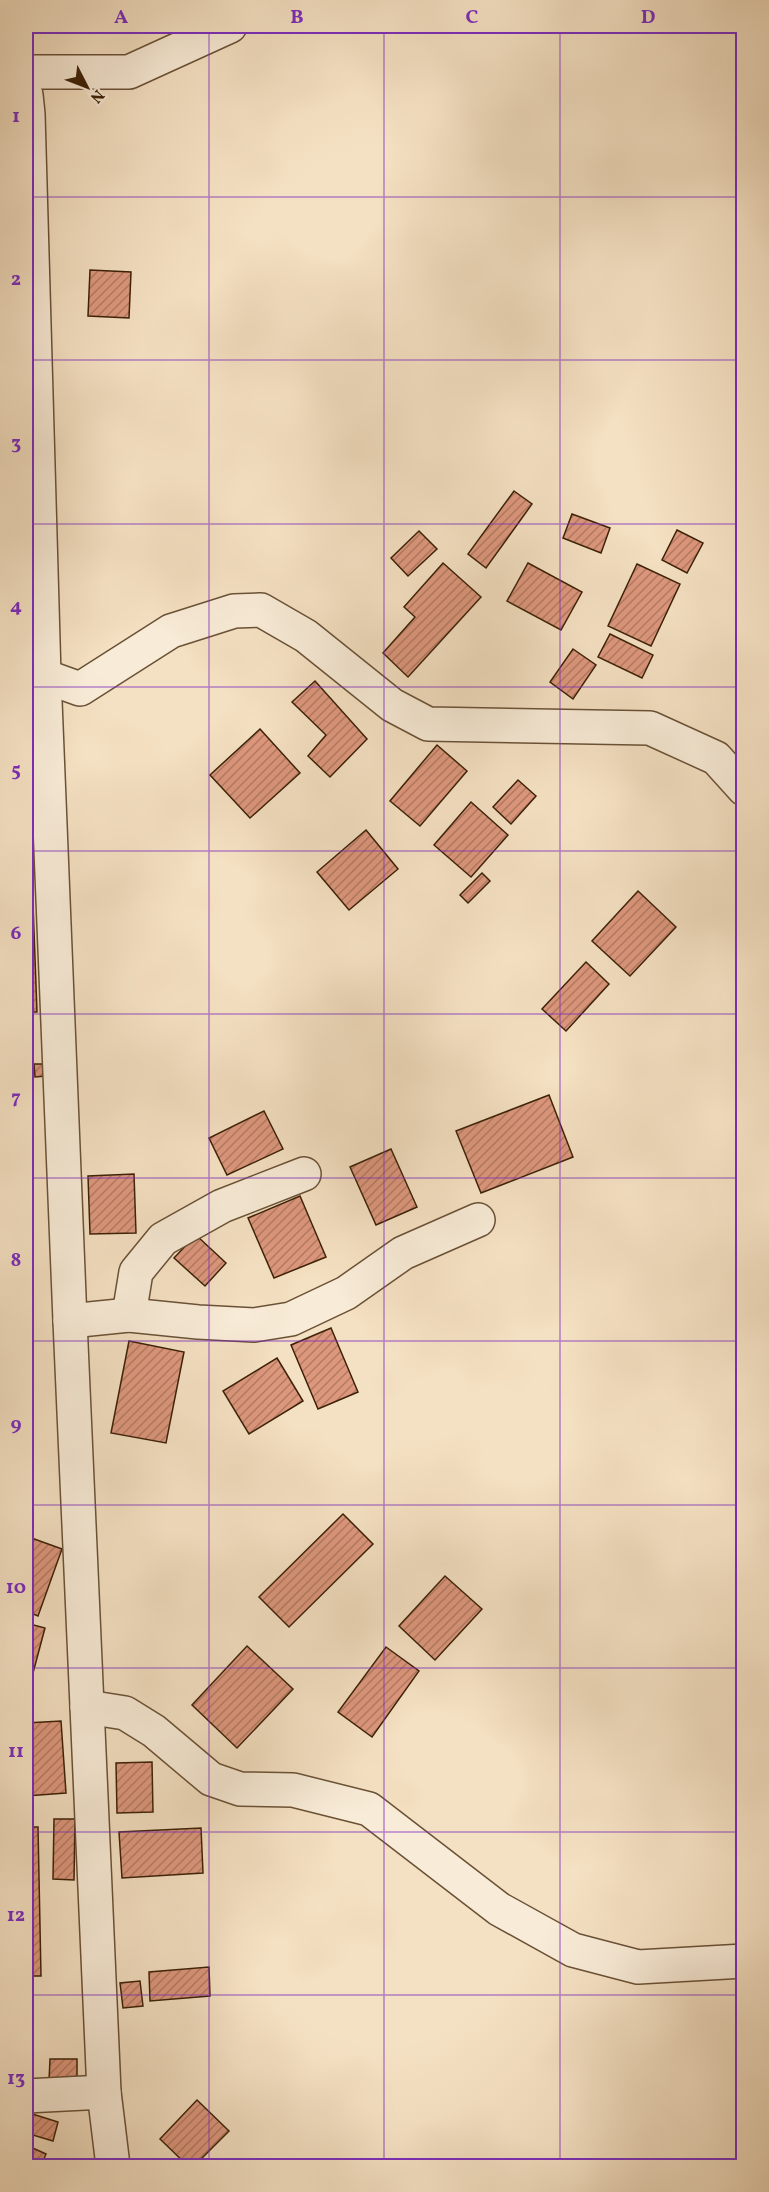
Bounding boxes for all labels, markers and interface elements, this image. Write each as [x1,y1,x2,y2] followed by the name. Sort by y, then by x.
[114,4,128,32] text: A
[290,4,304,32] text: B
[466,4,479,32] text: C
[641,4,655,32] text: D
[57,57,117,117] north arrow
[84,84,109,108] text: N
[12,103,20,131] text: 1
[11,266,21,294] text: 2
[11,430,21,458] text: 3
[10,593,22,621] text: 4
[11,757,21,785] text: 5
[11,920,22,948] text: 6
[11,1084,21,1112] text: 7
[11,1247,21,1275] text: 8
[10,1411,22,1439] text: 9
[6,1574,26,1602] text: 10
[8,1738,24,1766] text: 11
[7,1902,25,1930] text: 12
[7,2065,25,2093] text: 13

